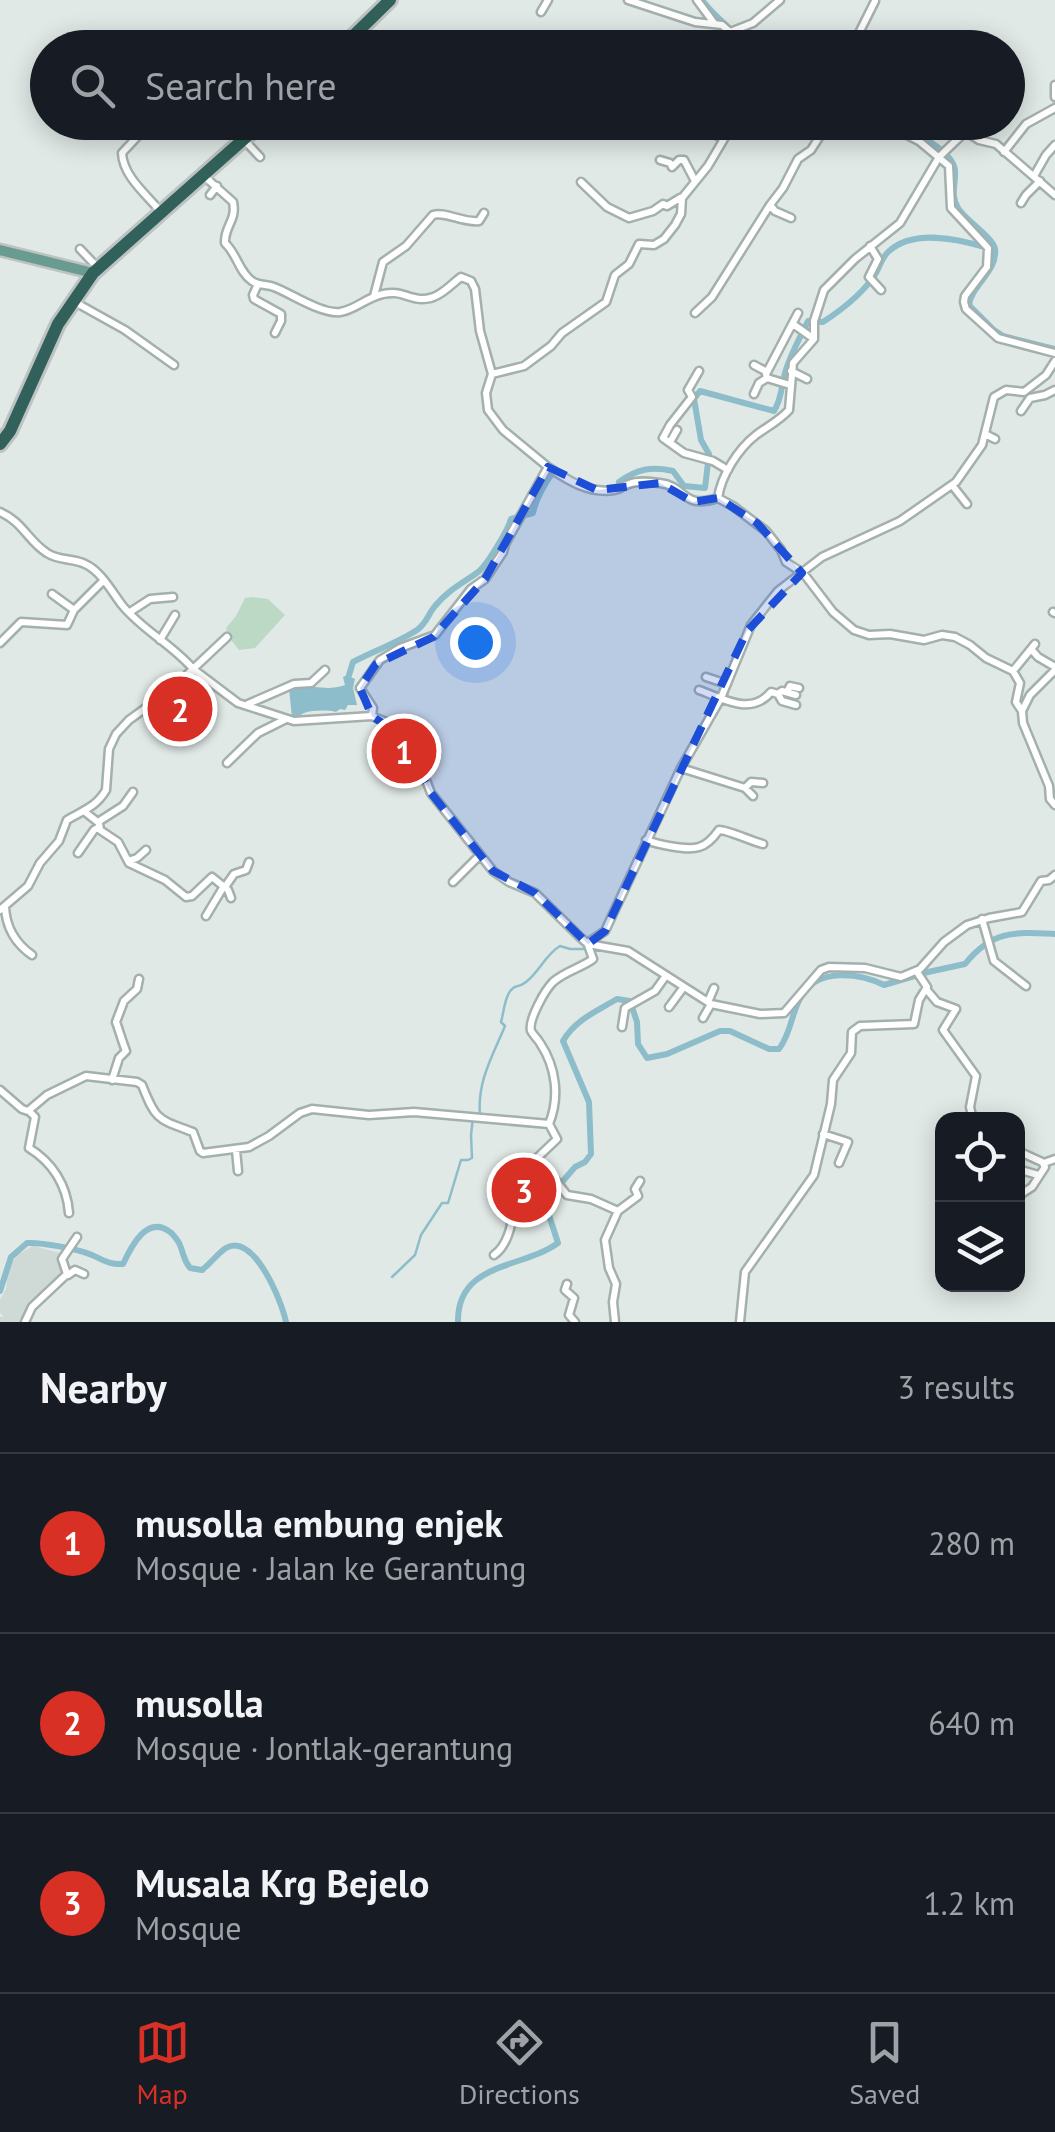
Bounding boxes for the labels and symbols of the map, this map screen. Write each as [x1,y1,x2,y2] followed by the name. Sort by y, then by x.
[450,617,501,668] your location
[148,672,212,746] pin: 2
[372,714,436,788] pin: 1
[492,1152,556,1228] pin: 3

